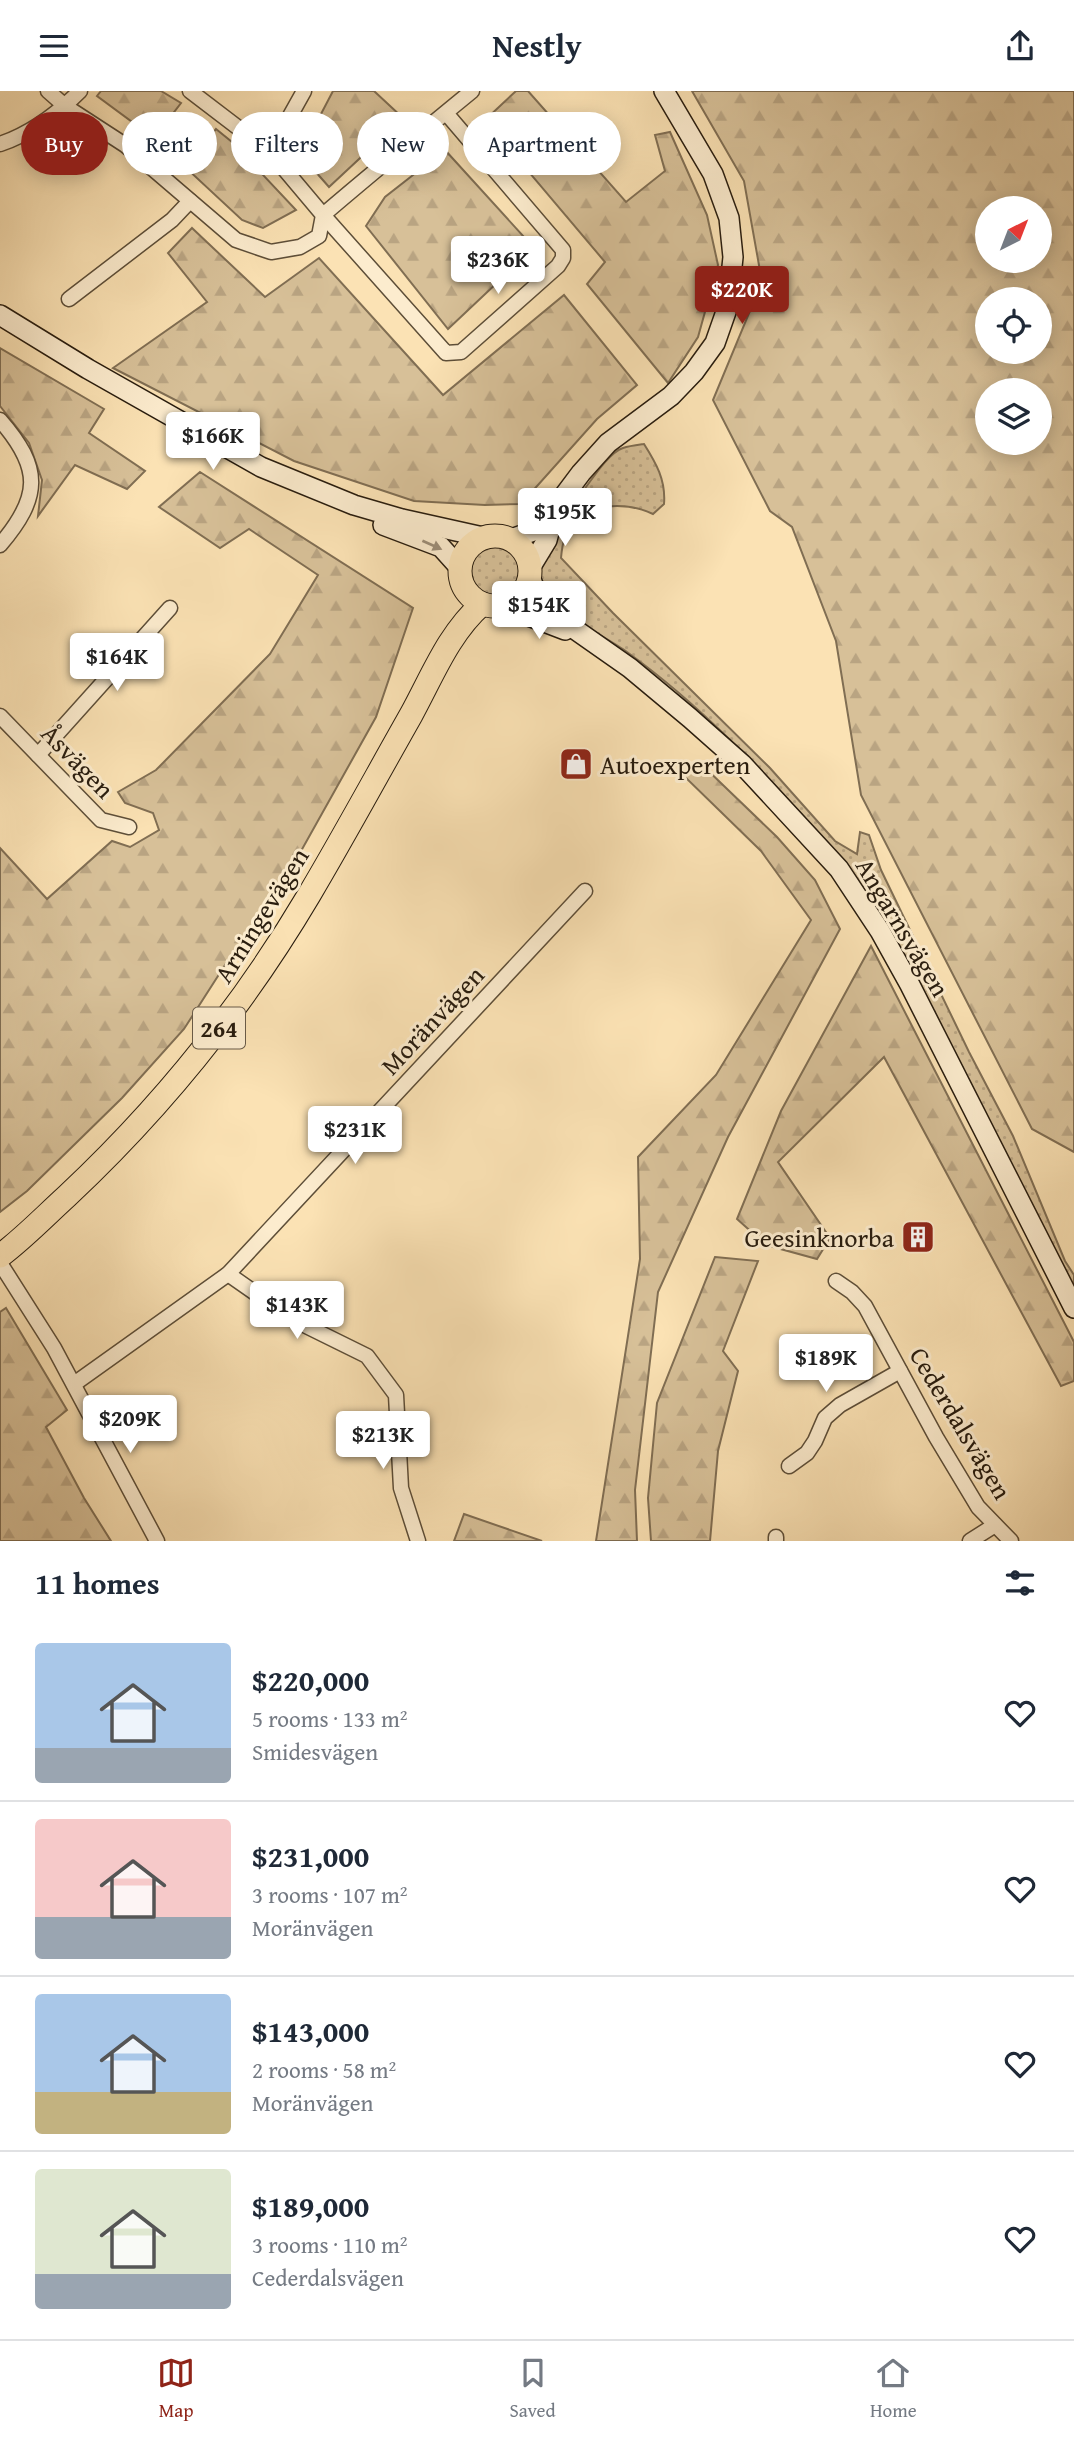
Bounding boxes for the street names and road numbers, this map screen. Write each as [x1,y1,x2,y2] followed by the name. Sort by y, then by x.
[32,715,124,808] street label: Åsvägen
[204,839,318,990] street label: Arningevägen
[846,850,960,1004] street label: Angarnsvägen
[371,956,493,1083] street label: Moränvägen
[193,1008,245,1049] road number: 264
[900,1339,1022,1507] street label: Cederdalsvägen

